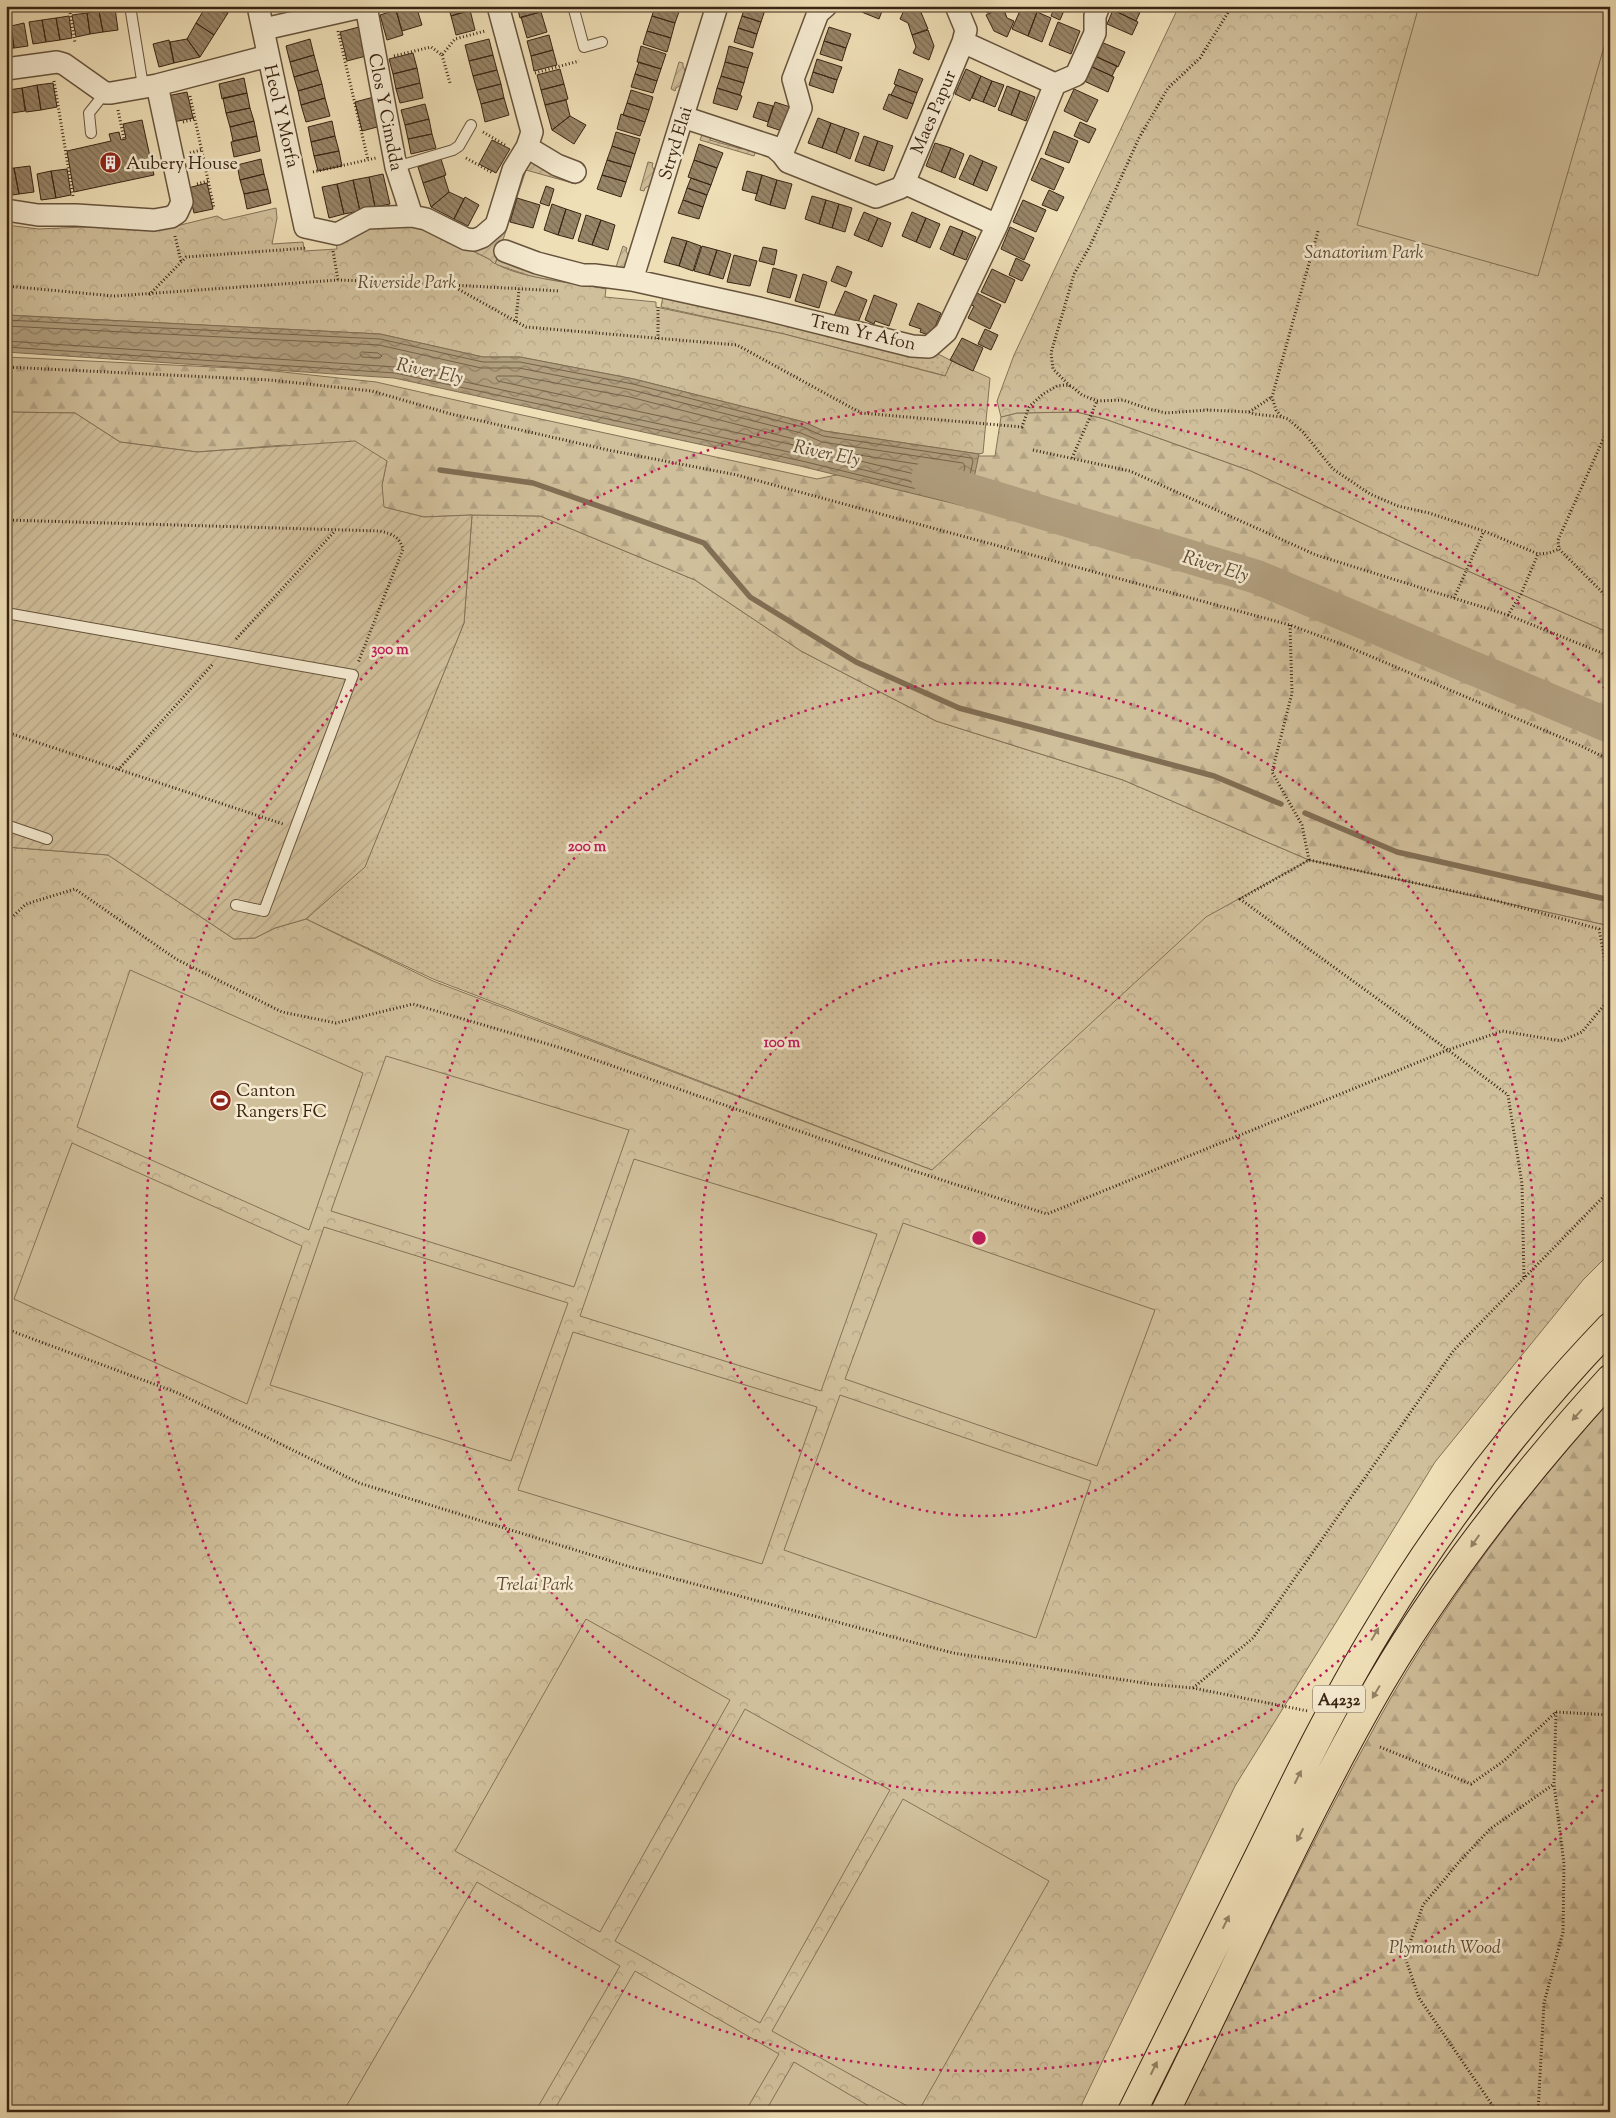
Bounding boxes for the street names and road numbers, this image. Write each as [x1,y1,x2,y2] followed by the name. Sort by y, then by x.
[360,51,408,173] street label: Clos Y Cimdda
[256,62,305,171] street label: Heol Y Morfa
[905,67,964,159] street label: Maes Papur
[653,104,700,184] street label: Stryd Elai
[807,309,918,359] street label: Trem Yr Afon
[1313,1686,1365,1712] road number: A4232

